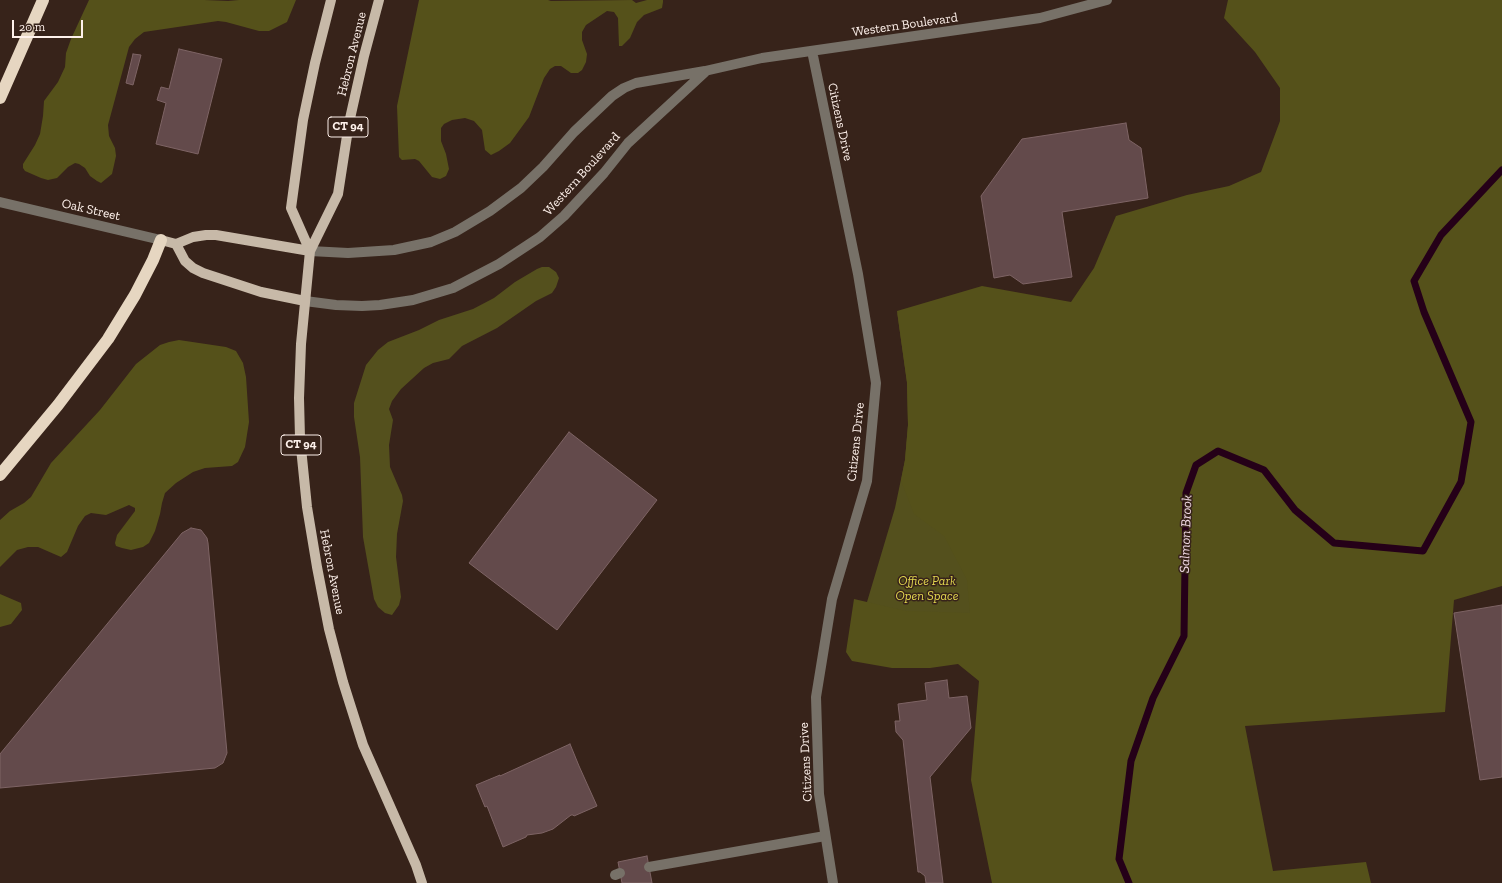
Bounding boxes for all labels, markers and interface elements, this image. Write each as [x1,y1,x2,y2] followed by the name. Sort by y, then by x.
[334,10,370,98] street label: Hebron Avenue
[851,10,959,40] street label: Western Boulevard
[14,12,85,38] scale bar
[19,20,45,34] text: 20 m
[824,82,856,162] street label: Citizens Drive
[328,117,368,137] road number: CT 94
[540,129,624,219] street label: Western Boulevard
[60,196,122,224] street label: Oak Street
[844,402,868,482] street label: Citizens Drive
[281,435,321,455] road number: CT 94
[1176,494,1196,574] water label: Salmon Brook
[316,528,348,616] street label: Hebron Avenue
[896,573,958,604] park label: Office Park Open Space
[796,722,816,802] street label: Citizens Drive

